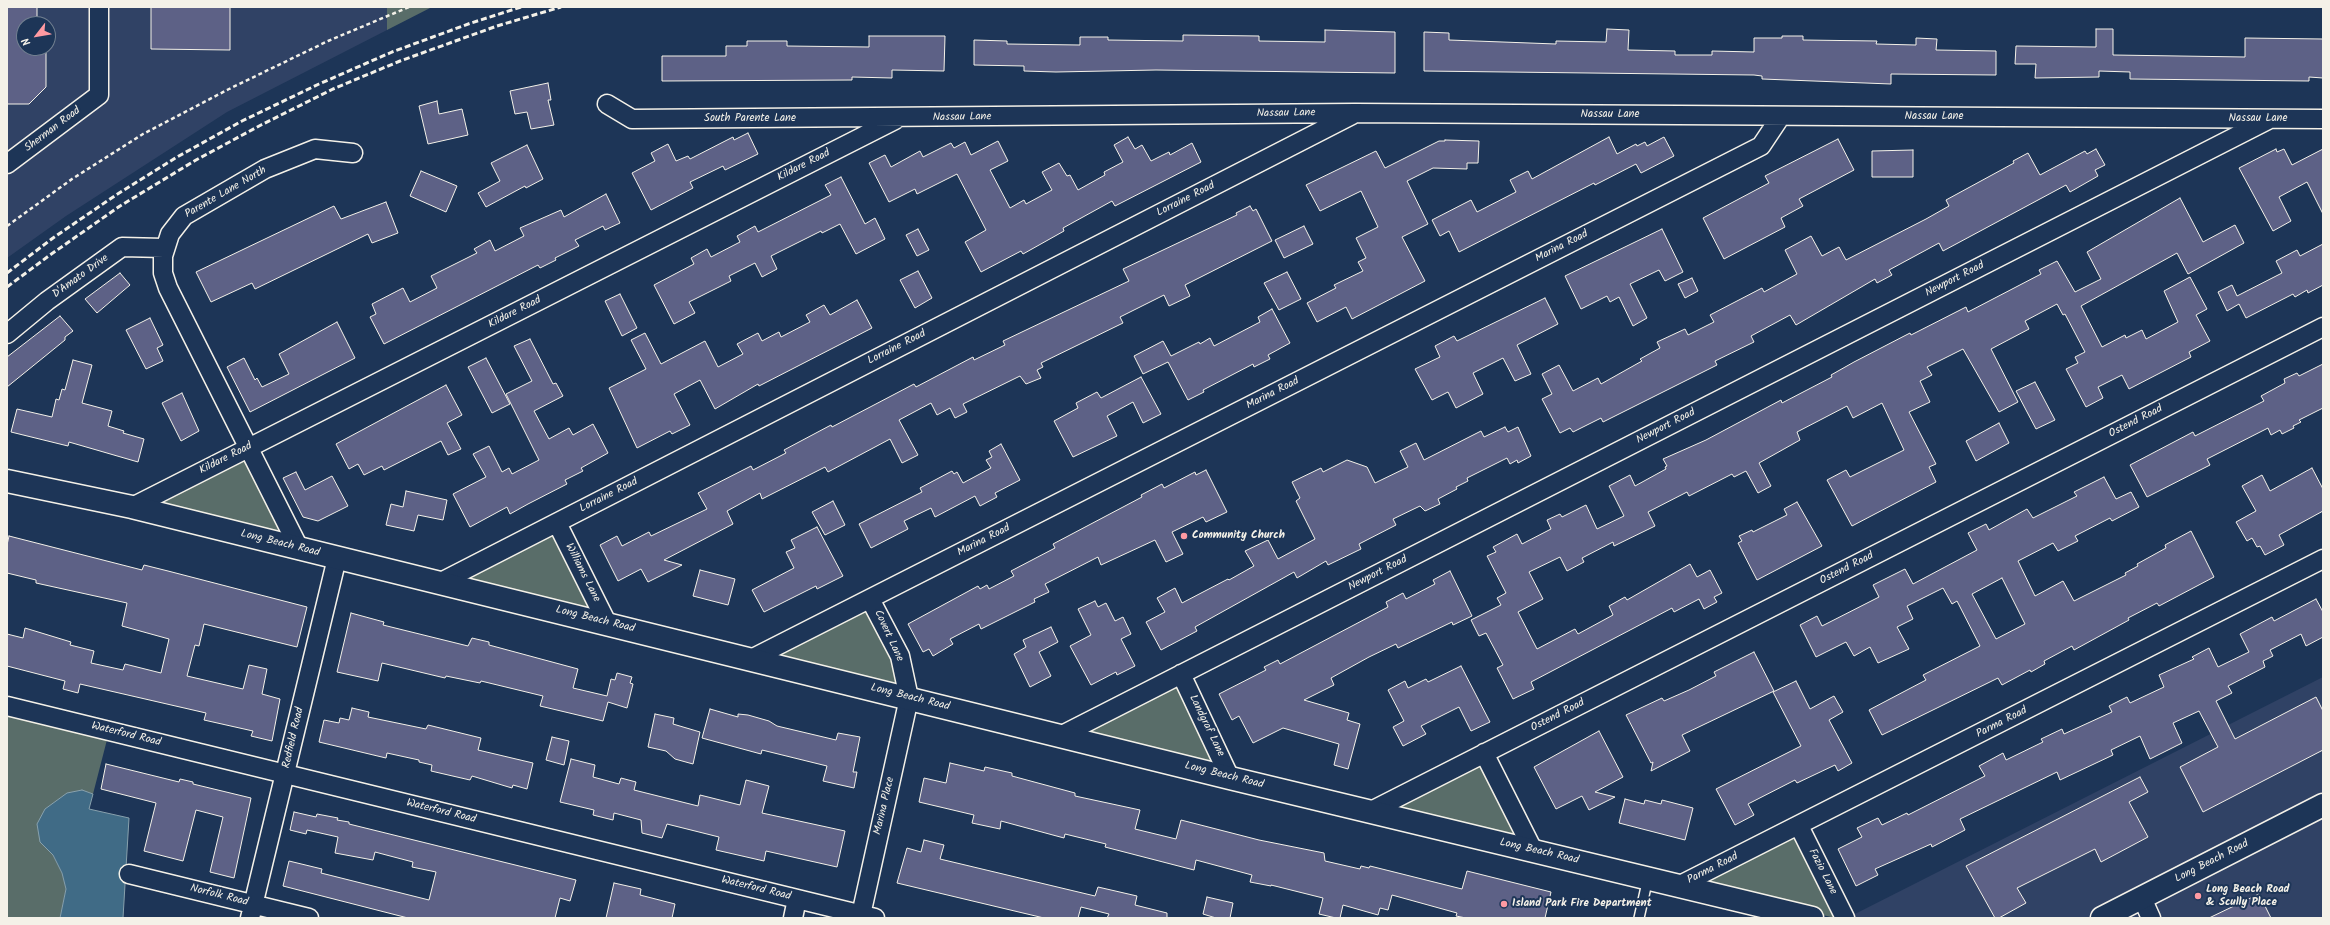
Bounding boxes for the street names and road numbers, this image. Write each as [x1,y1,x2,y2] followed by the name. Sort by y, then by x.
[22,105,84,155] street label: Sherman Road
[1256,107,1316,121] street label: Nassau Lane
[1581,108,1639,122] street label: Nassau Lane
[1905,110,1963,124] street label: Nassau Lane
[932,111,992,125] street label: Nassau Lane
[704,112,796,126] street label: South Parente Lane
[2229,112,2287,126] street label: Nassau Lane
[775,147,833,185] street label: Kildare Road
[183,164,269,222] street label: Parente Lane North
[1155,180,1217,220] street label: Lorraine Road
[1533,228,1591,266] street label: Marina Road
[50,252,112,302] street label: D'Amato Drive
[1923,259,1987,301] street label: Newport Road
[486,294,544,332] street label: Kildare Road
[866,328,928,368] street label: Lorraine Road
[1244,375,1302,413] street label: Marina Road
[2107,403,2165,441] street label: Ostend Road
[1634,406,1698,448] street label: Newport Road
[197,440,255,478] street label: Kildare Road
[578,476,640,516] street label: Lorraine Road
[955,522,1013,560] street label: Marina Road
[239,528,321,560] street label: Long Beach Road
[562,541,602,605] street label: Williams Lane
[1818,550,1876,588] street label: Ostend Road
[1346,553,1410,595] street label: Newport Road
[554,604,636,636] street label: Long Beach Road
[870,608,906,664] street label: Covert Lane
[869,682,951,714] street label: Long Beach Road
[1185,693,1227,759] street label: Landgraf Lane
[1529,697,1587,735] street label: Ostend Road
[1974,705,2030,741] street label: Parma Road
[281,706,307,770] street label: Redfield Road
[90,720,162,750] street label: Waterford Road
[1183,760,1265,792] street label: Long Beach Road
[872,776,898,836] street label: Marina Place
[405,797,477,827] street label: Waterford Road
[1498,836,1580,868] street label: Long Beach Road
[2173,838,2251,886] street label: Long Beach Road
[1805,847,1839,897] street label: Fazio Lane
[1685,851,1741,887] street label: Parma Road
[720,874,792,904] street label: Waterford Road
[189,882,249,910] street label: Norfolk Road

